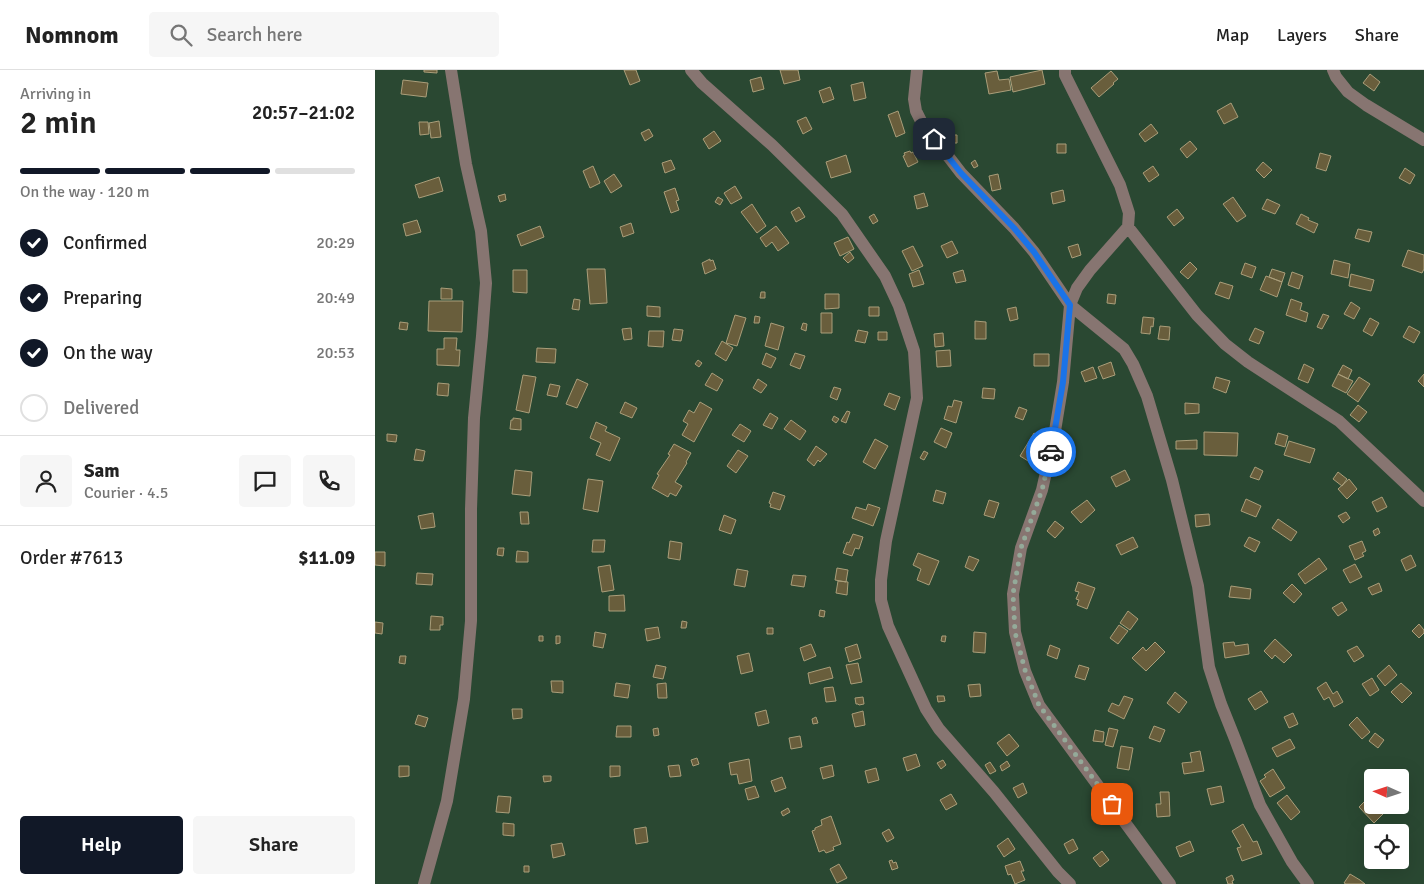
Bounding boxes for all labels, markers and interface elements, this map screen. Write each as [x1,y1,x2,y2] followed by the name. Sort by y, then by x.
[149,12,499,57] search box
[25,20,119,50] text: Nomnom
[167,21,195,49] icon: search
[207,23,303,47] text: Search here
[1216,24,1249,46] text: Map
[1277,24,1327,46] text: Layers
[1355,24,1399,46] text: Share
[20,84,91,104] text: Arriving in
[252,101,355,125] text: 20:57–21:02
[20,103,97,142] text: 2 min
[913,118,955,160] pin
[920,125,948,153] icon: home
[20,182,150,202] text: On the way · 120 m
[20,229,48,257] icon: check
[63,231,147,255] text: Confirmed
[316,233,355,253] text: 20:29
[20,284,48,312] icon: check
[63,286,142,310] text: Preparing
[316,288,355,308] text: 20:49
[20,339,48,367] icon: check
[63,341,153,365] text: On the way
[316,343,355,363] text: 20:53
[63,396,139,420] text: Delivered
[1026,427,1076,477] courier
[1037,438,1065,466] icon: car
[20,455,72,507] button: person
[239,455,291,507] button: chat
[303,455,355,507] button: phone
[84,459,120,483] text: Sam
[84,483,168,503] text: Courier · 4.5
[20,546,123,570] text: Order #7613
[298,546,355,570] text: $11.09
[1364,769,1409,814] north arrow
[1364,769,1409,869] map controls
[1091,783,1133,825] pin
[1098,790,1126,818] icon: bag
[20,816,183,874] button: Help
[193,816,355,874] button: Share
[1364,824,1409,869] button: locate

